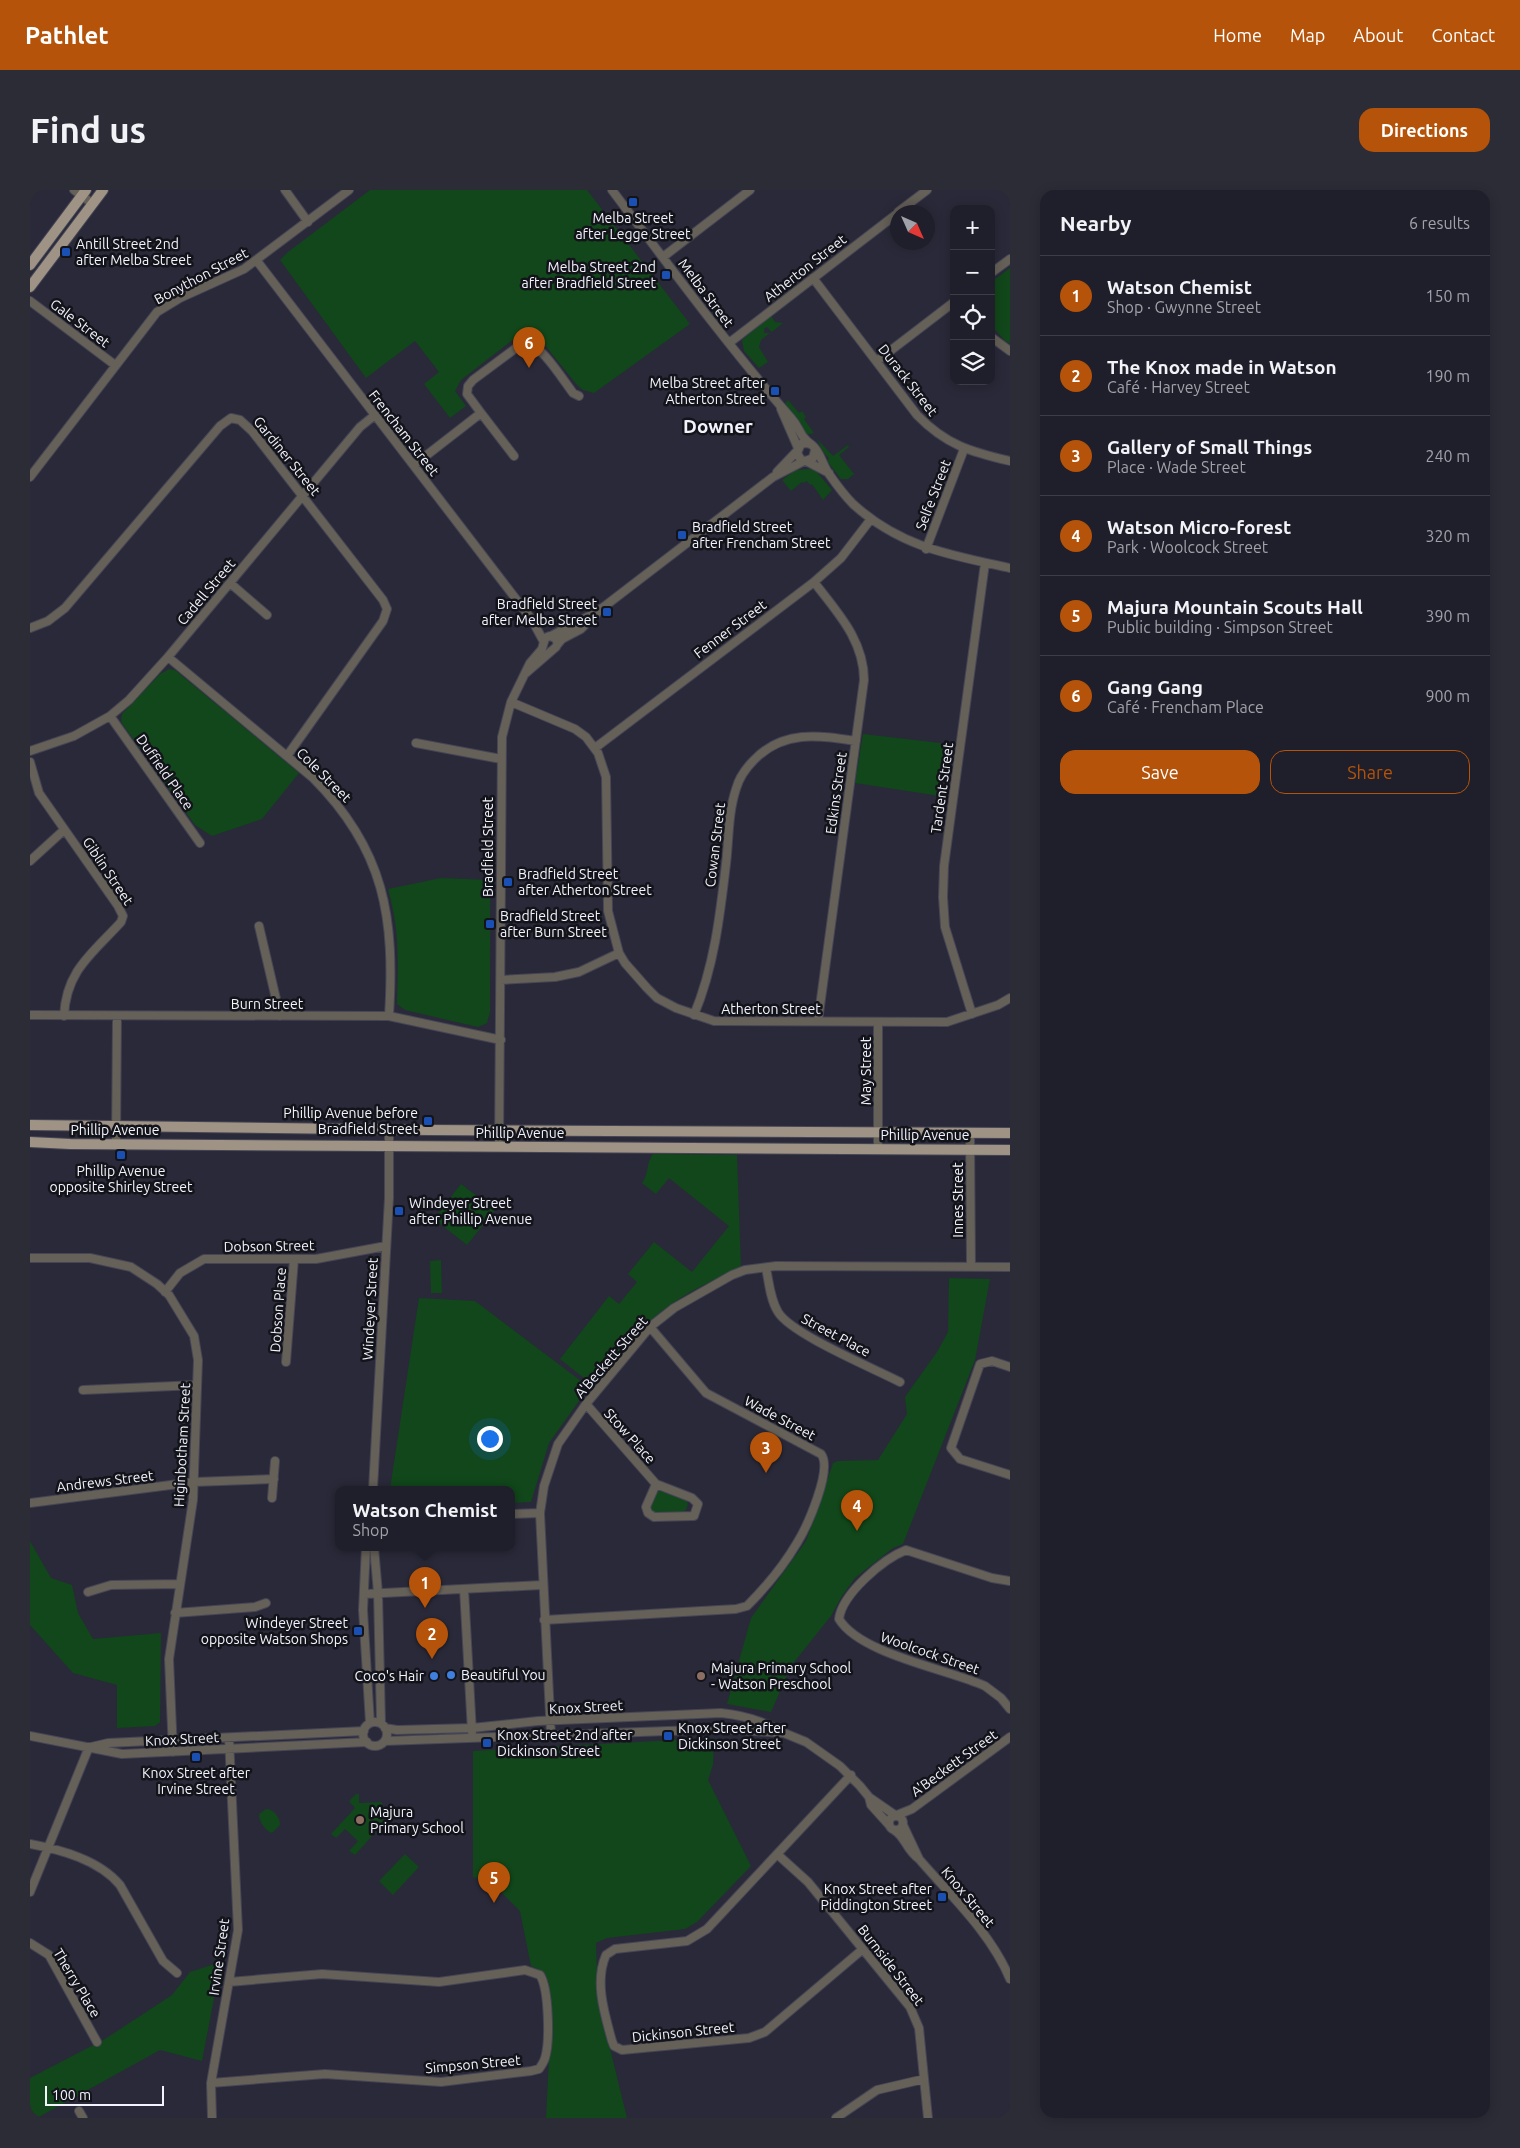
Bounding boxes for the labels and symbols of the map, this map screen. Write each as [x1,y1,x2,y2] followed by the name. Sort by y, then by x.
[627,196,639,208] marker: Melba Street after Legge Street
[890,205,935,250] north arrow
[575,210,691,242] place label: Melba Street after Legge Street
[761,231,850,305] street label: Atherton Street
[76,236,192,268] place label: Antill Street 2nd after Melba Street
[151,244,251,307] street label: Bonython Street
[60,246,72,258] marker: Antill Street 2nd after Melba Street
[675,256,737,331] street label: Melba Street
[522,259,656,291] place label: Melba Street 2nd after Bradfield Street
[660,269,672,281] marker: Melba Street 2nd after Bradfield Street
[47,295,113,351] street label: Gale Street
[513,327,545,368] pin: 6
[875,341,941,419] street label: Durack Street
[650,375,766,407] place label: Melba Street after Atherton Street
[769,385,781,397] marker: Melba Street after Atherton Street
[366,387,443,479] street label: Frencham Street
[250,413,324,499] street label: Gardiner Street
[683,415,753,437] district label: Downer
[912,457,954,532] street label: Selfe Street
[692,519,831,551] place label: Bradfield Street after Frencham Street
[676,529,688,541] marker: Bradfield Street after Frencham Street
[174,555,239,628] street label: Cadell Street
[482,596,597,628] place label: Bradfield Street after Melba Street
[691,596,770,661] street label: Fenner Street
[601,606,613,618] marker: Bradfield Street after Melba Street
[133,731,197,813] street label: Duffield Place
[928,741,956,834] street label: Tardent Street
[293,744,355,806] street label: Cole Street
[822,750,850,835] street label: Edkins Street
[480,796,496,897] street label: Bradfield Street
[702,801,728,888] street label: Cowan Street
[79,834,137,908] street label: Giblin Street
[518,866,652,898] place label: Bradfield Street after Atherton Street
[502,876,514,888] marker: Bradfield Street after Atherton Street
[500,908,607,940] place label: Bradfield Street after Burn Street
[484,918,496,930] marker: Bradfield Street after Burn Street
[231,996,304,1012] street label: Burn Street
[721,1001,821,1017] street label: Atherton Street
[858,1036,874,1105] street label: May Street
[283,1105,418,1137] place label: Phillip Avenue before Bradfield Street
[422,1115,434,1127] marker: Phillip Avenue before Bradfield Street
[70,1122,160,1138] street label: Phillip Avenue
[475,1125,565,1141] street label: Phillip Avenue
[880,1127,970,1143] street label: Phillip Avenue
[115,1149,127,1161] marker: Phillip Avenue opposite Shirley Street
[950,1162,966,1238] street label: Innes Street
[49,1163,193,1195] place label: Phillip Avenue opposite Shirley Street
[409,1195,532,1227] place label: Windeyer Street after Phillip Avenue
[393,1205,405,1217] marker: Windeyer Street after Phillip Avenue
[223,1237,315,1255] street label: Dobson Street
[359,1257,381,1361] street label: Windeyer Street
[267,1267,289,1353] street label: Dobson Place
[799,1310,873,1360] street label: Street Place
[571,1313,651,1401] street label: A'Beckett Street
[171,1382,193,1507] street label: Higinbotham Street
[742,1393,819,1444] street label: Wade Street
[601,1405,659,1467] street label: Stow Place
[477,1426,503,1452] your location
[750,1432,782,1473] pin: 3
[56,1467,155,1495] street label: Andrews Street
[841,1490,873,1531] pin: 4
[409,1567,441,1608] pin: 1
[201,1615,348,1647] place label: Windeyer Street opposite Watson Shops
[416,1618,448,1659] pin: 2
[352,1625,364,1637] marker: Windeyer Street opposite Watson Shops
[879,1629,982,1678] street label: Woolcock Street
[711,1660,852,1692] place label: Majura Primary School - Watson Preschool
[461,1667,546,1683] place label: Beautiful You
[355,1668,425,1684] place label: Coco's Hair
[445,1669,457,1681] marker: Beautiful You
[428,1670,440,1682] marker: Coco's Hair
[695,1670,707,1682] marker: Majura Primary School - Watson Preschool
[549,1697,624,1717] street label: Knox Street
[678,1720,787,1752] place label: Knox Street after Dickinson Street
[908,1726,1001,1800] street label: A'Beckett Street
[497,1727,633,1759] place label: Knox Street 2nd after Dickinson Street
[145,1729,220,1749] street label: Knox Street
[662,1730,674,1742] marker: Knox Street after Dickinson Street
[481,1737,493,1749] marker: Knox Street 2nd after Dickinson Street
[190,1751,202,1763] marker: Knox Street after Irvine Street
[142,1765,251,1797] place label: Knox Street after Irvine Street
[370,1804,464,1836] place label: Majura Primary School
[354,1814,366,1826] marker: Majura Primary School
[478,1862,510,1903] pin: 5
[938,1864,998,1931] street label: Knox Street
[820,1881,933,1913] place label: Knox Street after Piddington Street
[936,1891,948,1903] marker: Knox Street after Piddington Street
[206,1917,232,1996] street label: Irvine Street
[855,1922,928,2009] street label: Burnside Street
[50,1946,104,2020] street label: Therry Place
[631,2019,735,2045] street label: Dickinson Street
[425,2052,522,2076] street label: Simpson Street
[45,2083,164,2106] scale bar

